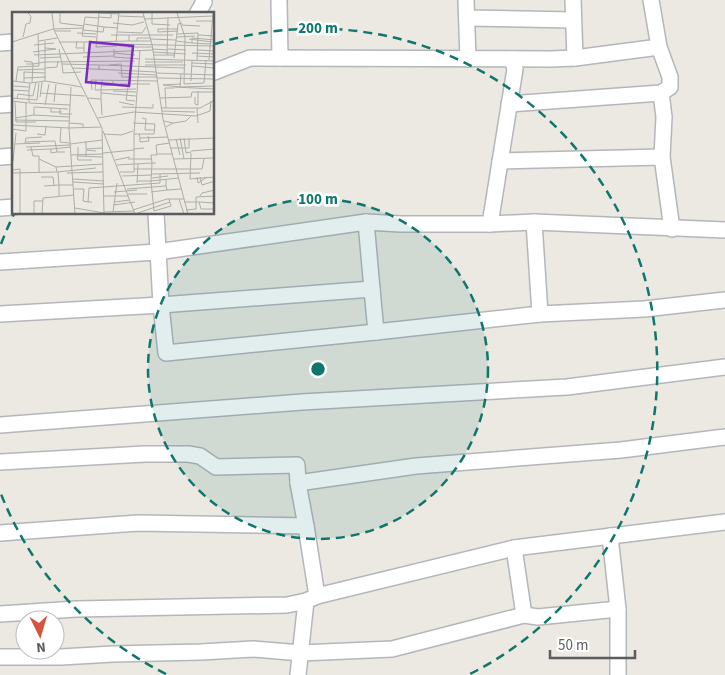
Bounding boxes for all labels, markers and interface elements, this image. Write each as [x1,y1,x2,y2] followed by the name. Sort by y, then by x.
[12,12,215,215] inset map
[298,18,338,39] text: 200 m
[298,189,338,210] text: 100 m
[309,360,327,378] centre of rings
[15,610,65,660] north arrow
[550,628,635,660] scale bar
[558,635,588,656] text: 50 m
[36,637,47,657] text: N

